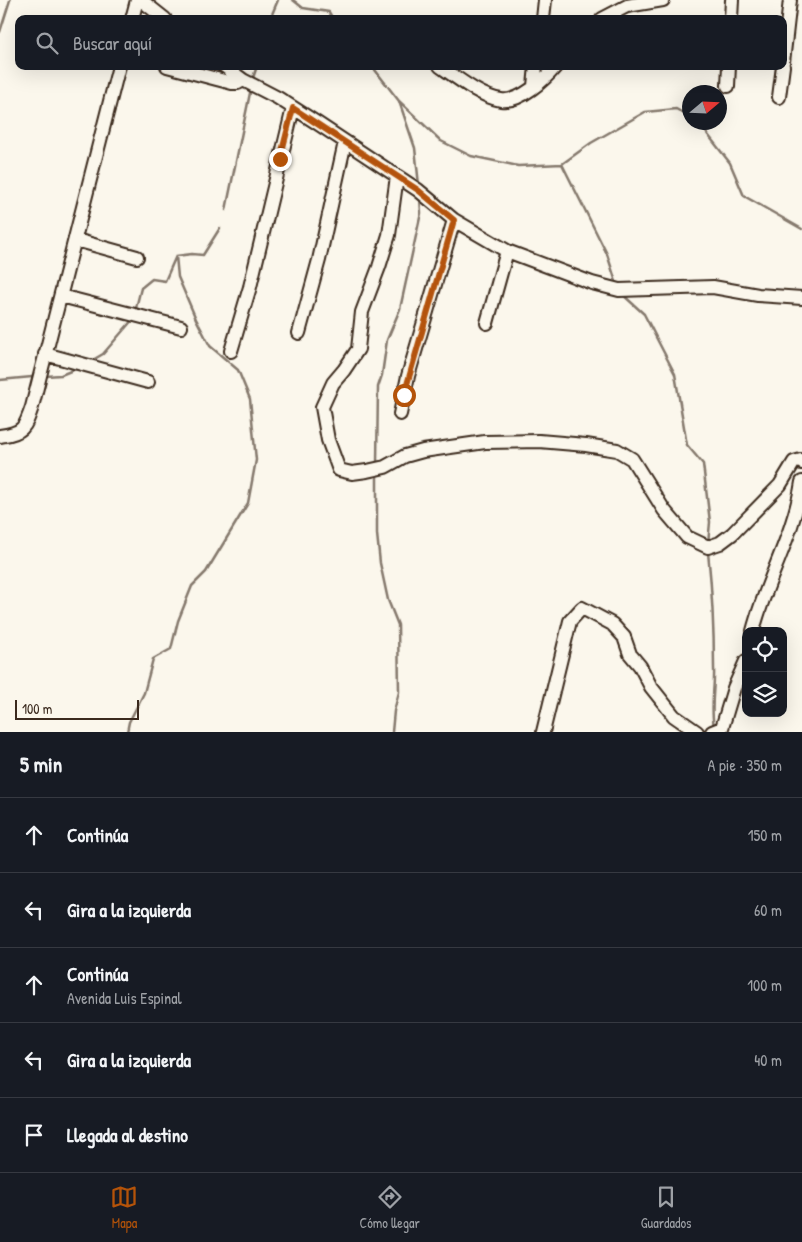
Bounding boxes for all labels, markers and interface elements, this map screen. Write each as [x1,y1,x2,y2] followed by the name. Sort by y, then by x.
[15,15,787,70] search box
[33,29,61,57] icon: search
[73,30,152,56] text: Buscar aquí
[682,85,727,130] north arrow
[269,148,292,171] route end
[393,384,416,407] route start
[742,627,787,717] map controls
[742,627,787,672] button: locate
[742,672,787,717] button: layers
[15,697,139,720] scale bar
[22,699,52,718] text: 100 m
[20,750,62,779] text: 5 min
[707,754,782,776] text: A pie · 350 m
[20,821,48,849] icon: ahead
[67,822,128,848] text: Continúa
[748,824,782,846] text: 150 m
[20,896,48,924] icon: left
[67,897,191,923] text: Gira a la izquierda
[754,899,782,921] text: 60 m
[67,961,128,987] text: Continúa
[20,971,48,999] icon: ahead
[747,974,782,996] text: 100 m
[67,987,182,1009] text: Avenida Luis Espinal
[20,1046,48,1074] icon: left
[67,1047,191,1073] text: Gira a la izquierda
[754,1049,782,1071] text: 40 m
[20,1121,48,1149] icon: arrive
[67,1122,188,1148] text: Llegada al destino
[110,1183,138,1232] tab: Mapa
[359,1183,420,1232] tab: Cómo llegar
[641,1183,691,1232] tab: Guardados

